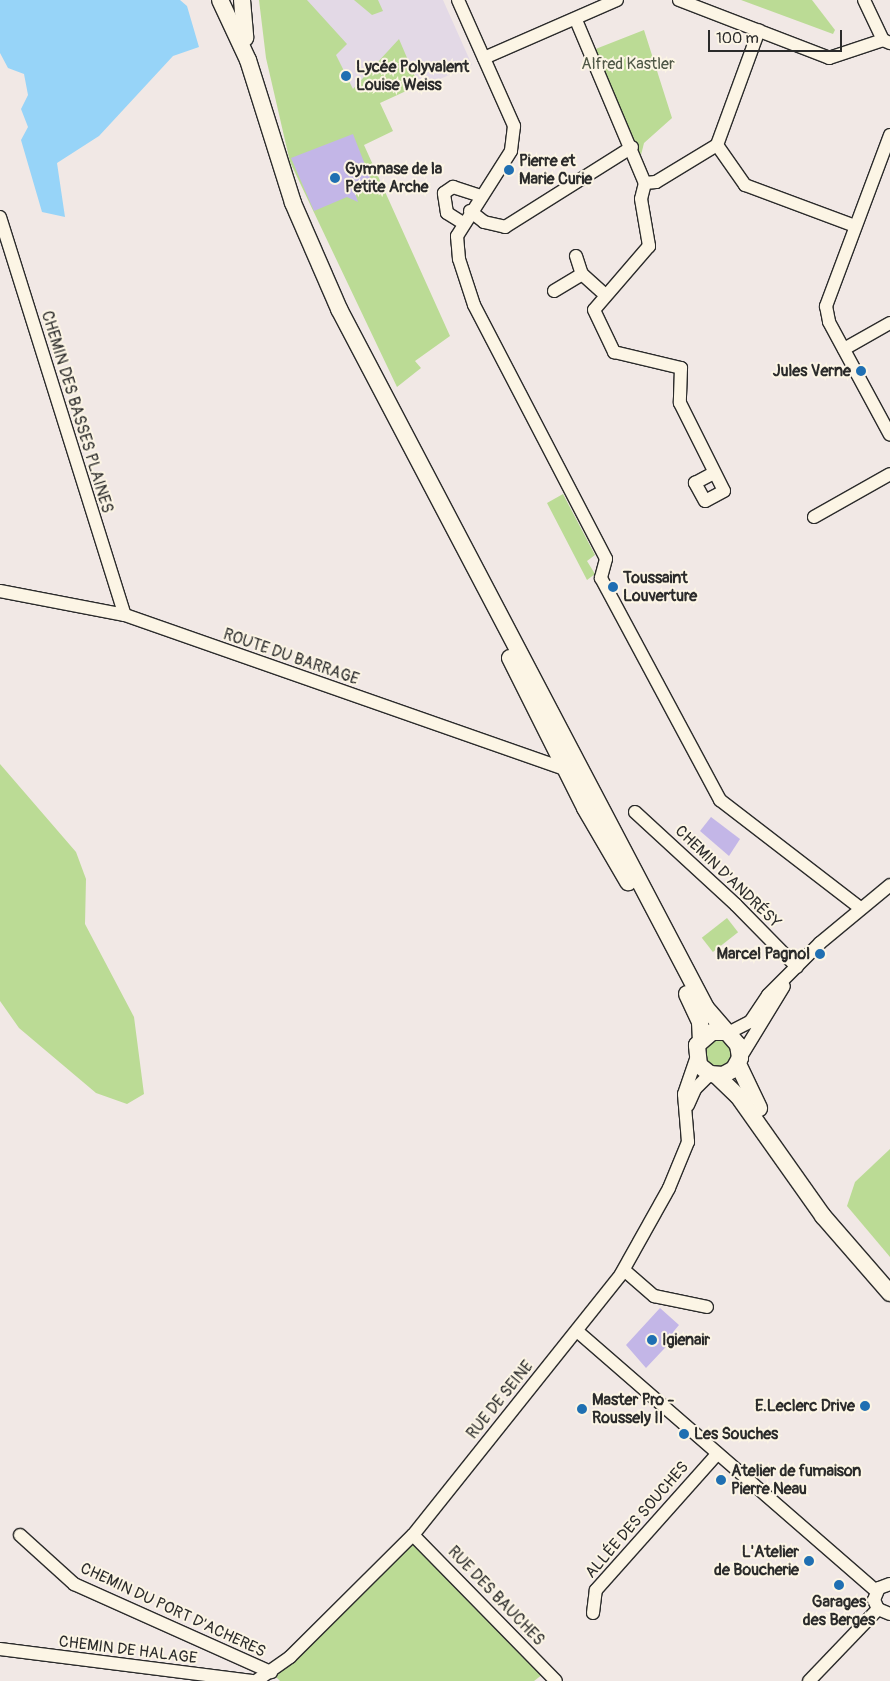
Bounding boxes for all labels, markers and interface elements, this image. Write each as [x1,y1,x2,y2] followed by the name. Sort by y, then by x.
[710,20,844,52] scale bar
[716,29,759,48] text: 100 m
[581,54,675,74] park label: Alfred Kastler
[356,57,469,95] place label: Lycée Polyvalent Louise Weiss
[340,70,352,82] marker: Lycée Polyvalent Louise Weiss
[519,151,592,189] place label: Pierre et Marie Curie
[345,159,442,197] place label: Gymnase de la Petite Arche
[503,164,515,176] marker: Pierre et Marie Curie
[329,172,341,184] marker: Gymnase de la Petite Arche
[37,309,117,515] street label: CHEMIN DES BASSES PLAINES
[773,361,851,381] place label: Jules Verne
[855,365,867,377] marker: Jules Verne
[623,568,697,606] place label: Toussaint Louverture
[607,581,619,593] marker: Toussaint Louverture
[221,625,361,689] street label: ROUTE DU BARRAGE
[671,821,785,933] street label: CHEMIN D'ANDRÉSY
[717,944,810,964] place label: Marcel Pagnol
[814,948,826,960] marker: Marcel Pagnol
[662,1330,710,1350] place label: Igienair
[646,1334,658,1346] marker: Igienair
[463,1357,537,1443] street label: RUE DE SEINE
[592,1390,674,1428] place label: Master Pro - Roussely II
[755,1396,855,1416] place label: E.Leclerc Drive
[859,1400,871,1412] marker: E.Leclerc Drive
[576,1403,588,1415] marker: Master Pro - Roussely II
[694,1424,778,1444] place label: Les Souches
[678,1428,690,1440] marker: Les Souches
[581,1458,693,1582] street label: ALLÉE DES SOUCHES
[731,1461,861,1499] place label: Atelier de fumaison Pierre Neau
[715,1474,727,1486] marker: Atelier de fumaison Pierre Neau
[444,1542,548,1650] street label: RUE DES BAUCHES
[714,1542,799,1580] place label: L'Atelier de Boucherie
[803,1555,815,1567] marker: L'Atelier de Boucherie
[77,1559,269,1661] street label: CHEMIN DU PORT D'ACHERES
[833,1579,845,1591] marker: Garages des Berges
[803,1592,875,1630] place label: Garages des Berges
[58,1632,198,1668] street label: CHEMIN DE HALAGE

